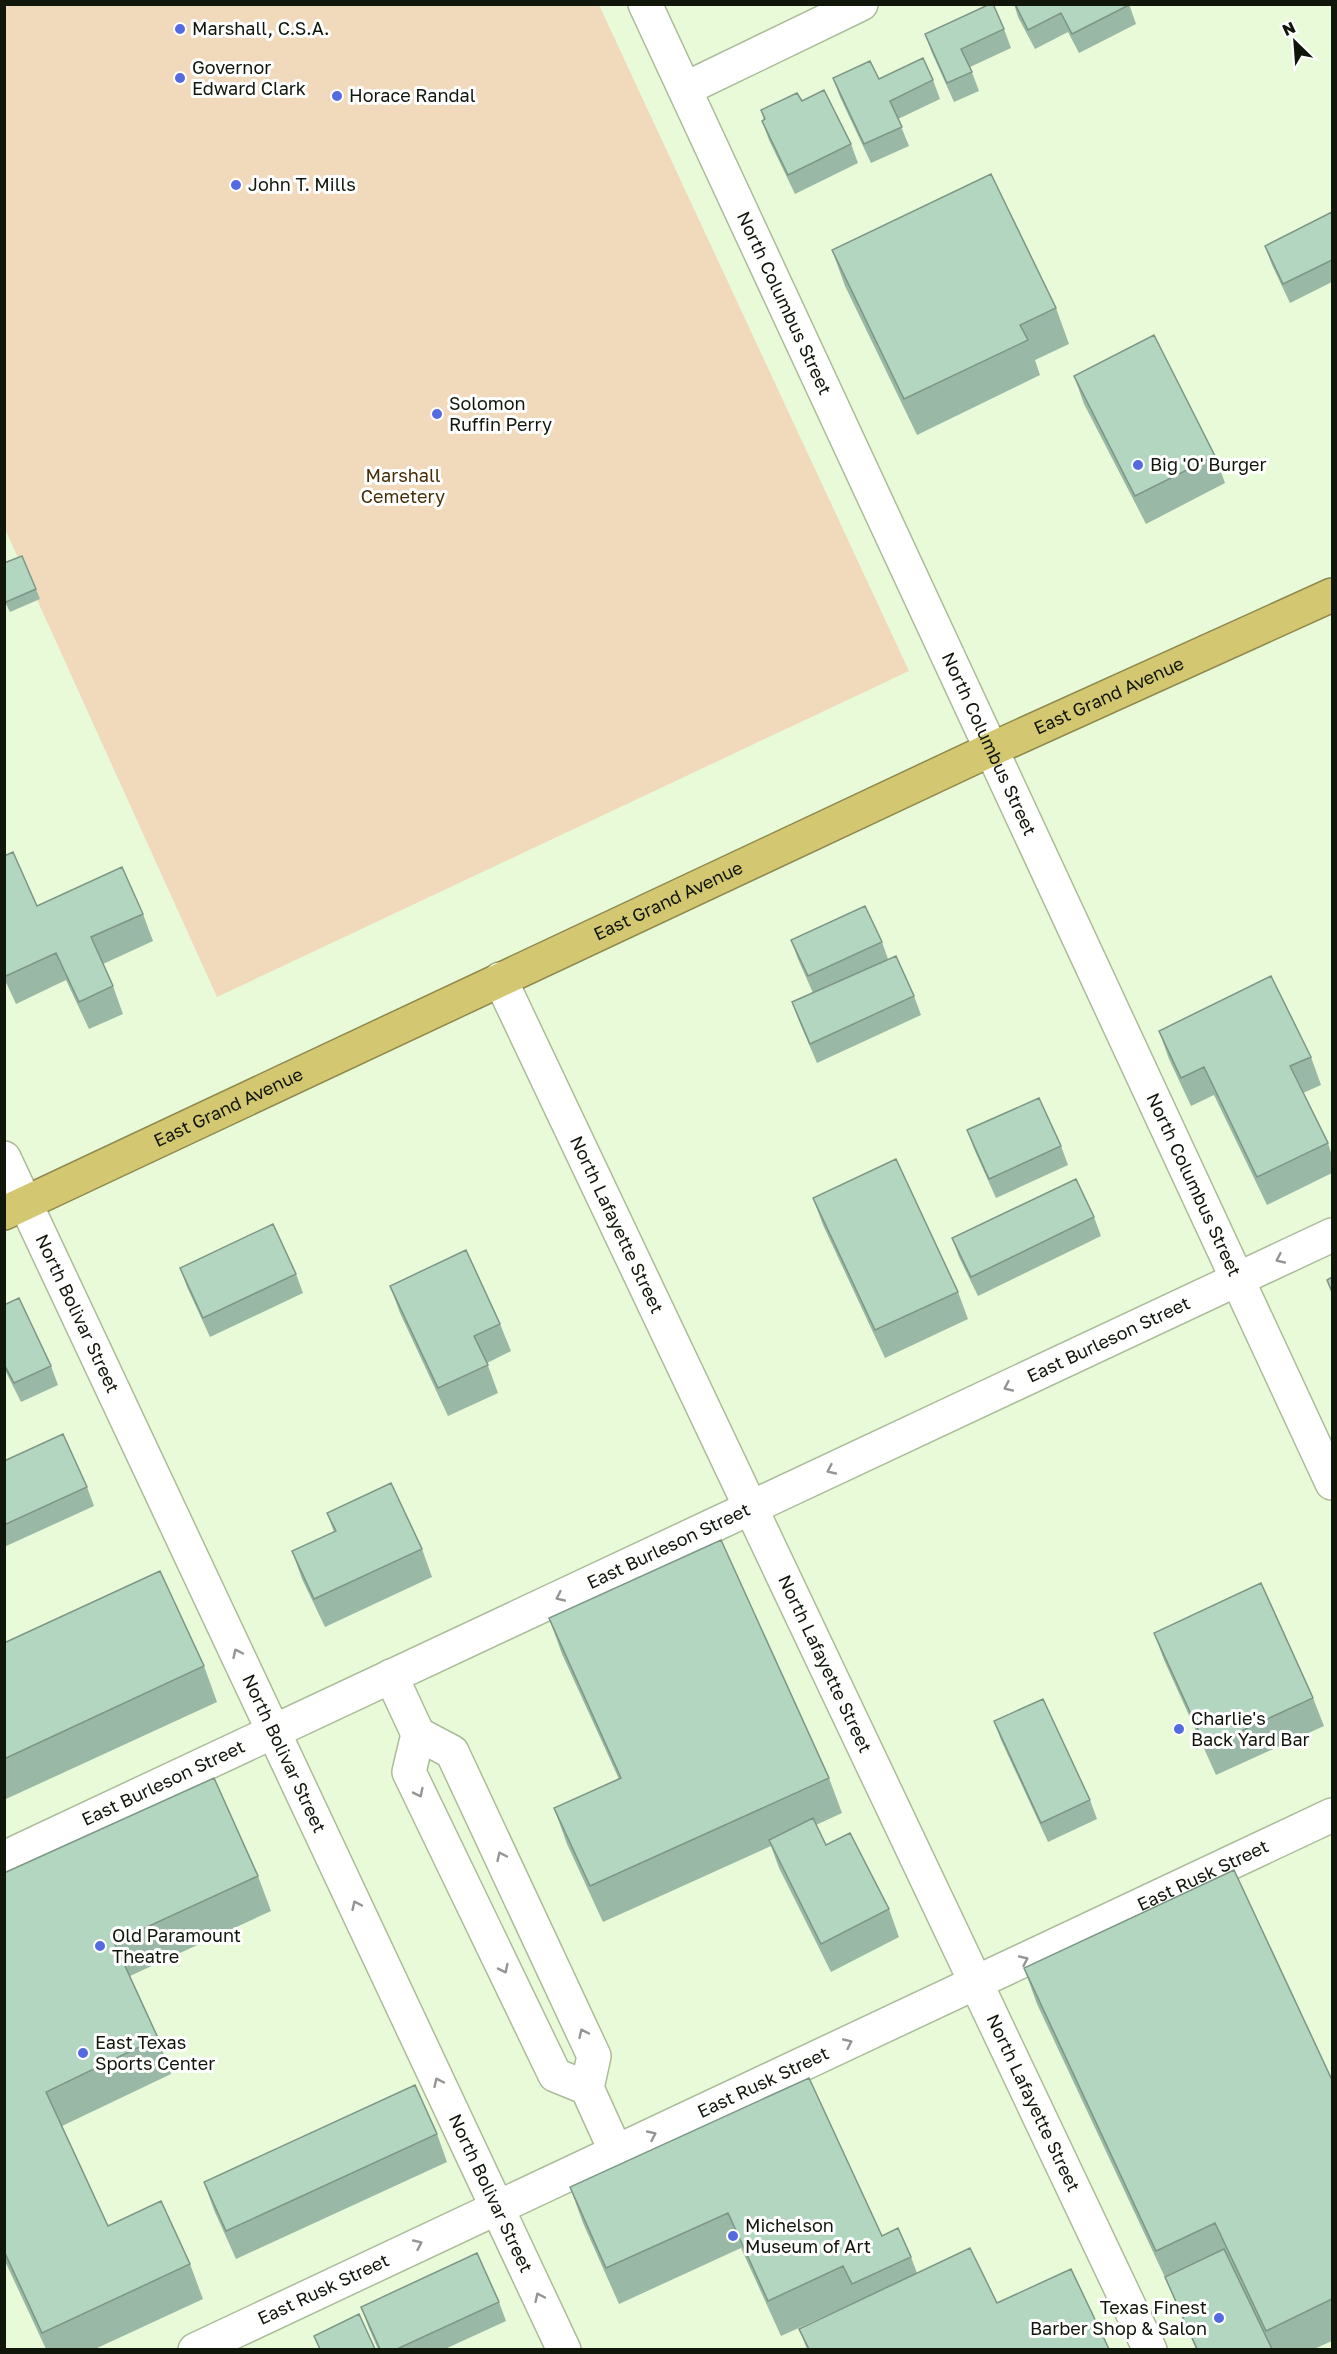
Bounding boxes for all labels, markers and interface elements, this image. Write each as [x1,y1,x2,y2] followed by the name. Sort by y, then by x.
[1265,12,1325,72] north arrow
[192,17,329,39] place label: Marshall, C.S.A.
[1279,17,1298,40] text: N
[173,22,187,36] marker: Marshall, C.S.A.
[192,56,306,99] place label: Governor Edward Clark
[173,71,187,85] marker: Governor Edward Clark
[349,84,476,106] place label: Horace Randal
[330,89,344,103] marker: Horace Randal
[248,173,356,195] place label: John T. Mills
[229,178,243,192] marker: John T. Mills
[733,208,837,398] street label: North Columbus Street
[449,392,552,435] place label: Solomon Ruffin Perry
[430,407,444,421] marker: Solomon Ruffin Perry
[1150,453,1267,475] place label: Big 'O' Burger
[1131,458,1145,472] marker: Big 'O' Burger
[361,464,445,507] park label: Marshall Cemetery
[938,648,1042,839] street label: North Columbus Street
[1030,652,1187,739] street label: East Grand Avenue
[590,856,746,945] street label: East Grand Avenue
[150,1062,306,1151] street label: East Grand Avenue
[1142,1089,1246,1280] street label: North Columbus Street
[566,1132,669,1317] street label: North Lafayette Street
[31,1230,125,1396] street label: North Bolivar Street
[1275,1252,1286,1264] one-way arrow
[1023,1291,1193,1387] street label: East Burleson Street
[1003,1379,1014,1391] one-way arrow
[827,1462,838,1474] one-way arrow
[583,1498,753,1593] street label: East Burleson Street
[774,1571,877,1756] street label: North Lafayette Street
[555,1590,566,1602] one-way arrow
[233,1648,245,1659] one-way arrow
[238,1670,331,1836] street label: North Bolivar Street
[1191,1707,1310,1750] place label: Charlie's Back Yard Bar
[1172,1722,1186,1736] marker: Charlie's Back Yard Bar
[78,1735,248,1830] street label: East Burleson Street
[412,1786,424,1797] one-way arrow
[1133,1834,1272,1915] street label: East Rusk Street
[496,1851,508,1862] one-way arrow
[351,1901,363,1912] one-way arrow
[112,1924,241,1967] place label: Old Paramount Theatre
[93,1939,107,1953] marker: Old Paramount Theatre
[1018,1955,1029,1967] one-way arrow
[496,1962,508,1973] one-way arrow
[982,2010,1085,2195] street label: North Lafayette Street
[579,2028,591,2039] one-way arrow
[95,2031,215,2074] place label: East Texas Sports Center
[841,2038,852,2050] one-way arrow
[694,2041,832,2122] street label: East Rusk Street
[76,2046,90,2060] marker: East Texas Sports Center
[434,2078,446,2089] one-way arrow
[445,2110,538,2276] street label: North Bolivar Street
[646,2130,657,2142] one-way arrow
[745,2214,871,2257] place label: Michelson Museum of Art
[726,2229,740,2243] marker: Michelson Museum of Art
[412,2240,423,2252] one-way arrow
[254,2248,392,2329] street label: East Rusk Street
[534,2292,546,2303] one-way arrow
[1030,2296,1207,2339] place label: Texas Finest Barber Shop & Salon
[1212,2311,1226,2325] marker: Texas Finest Barber Shop & Salon

